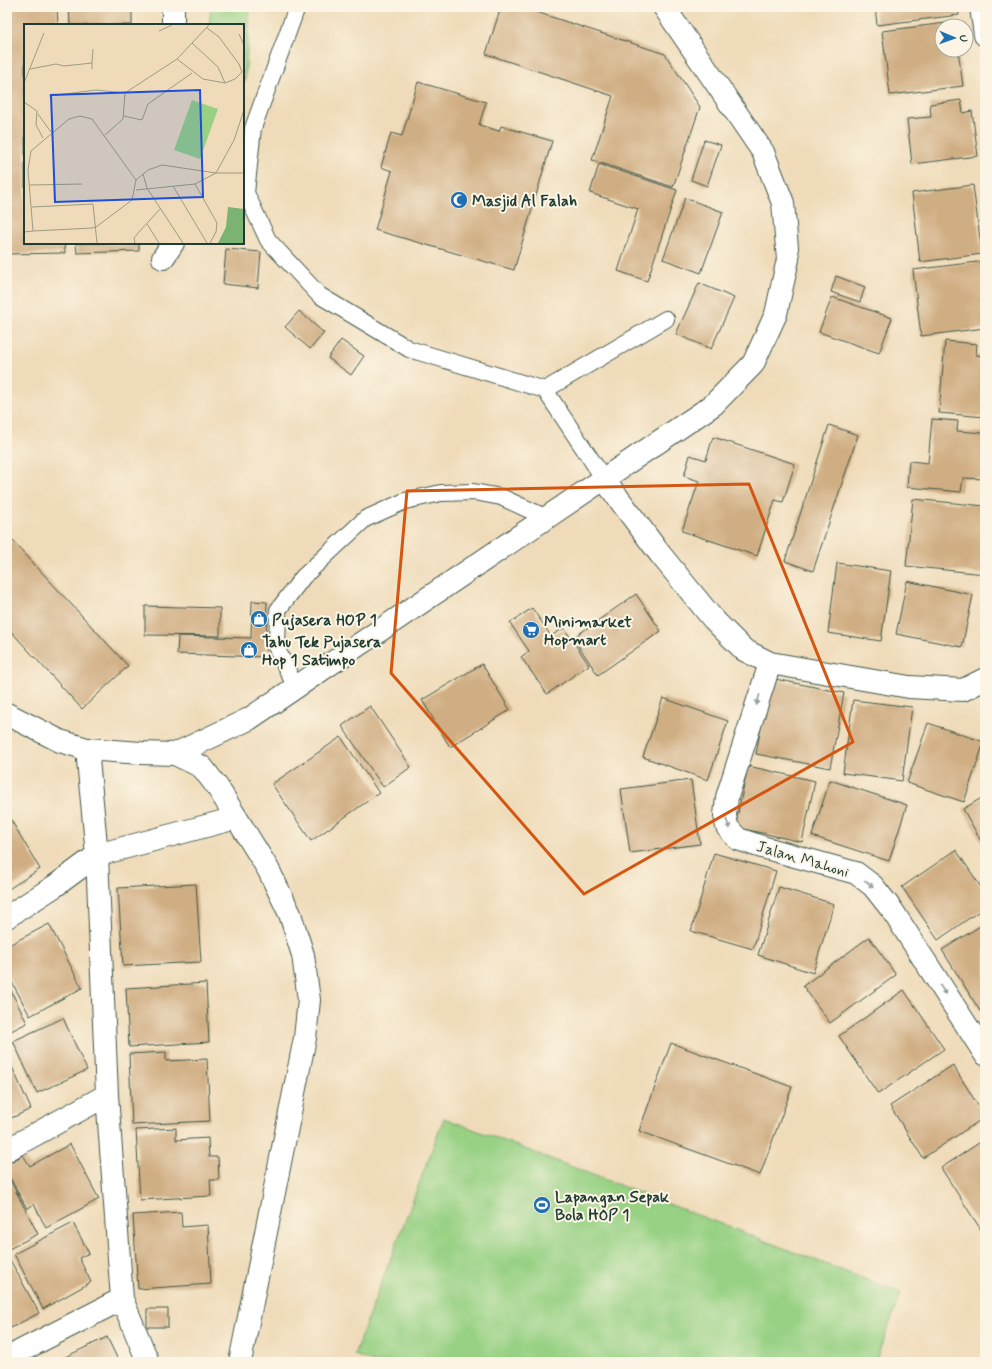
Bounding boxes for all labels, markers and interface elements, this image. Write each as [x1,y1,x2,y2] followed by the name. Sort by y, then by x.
[934,18,974,58] north arrow
[24,24,244,244] inset map
[956,34,970,42] text: U
[449,190,469,210] mosque icon: Masjid Al Falah
[472,191,577,212] place label: Masjid Al Falah
[249,609,269,629] shop icon: Pujasera HOP 1
[272,610,377,631] place label: Pujasera HOP 1
[544,612,632,651] place label: Minimarket Hopmart
[521,620,541,640] supermarket icon: Minimarket Hopmart
[262,632,381,671] place label: Tahu Tek Pujasera Hop 1 Satimpo
[239,640,259,660] shop icon: Tahu Tek Pujasera Hop 1 Satimpo
[755,694,761,706] one-way arrow
[726,819,732,831] one-way arrow
[754,836,852,883] street label: Jalan Mahoni
[864,879,875,888] one-way arrow
[939,985,947,995] one-way arrow
[555,1187,670,1226] place label: Lapangan Sepak Bola HOP 1
[532,1195,552,1215] sports icon: Lapangan Sepak Bola HOP 1

